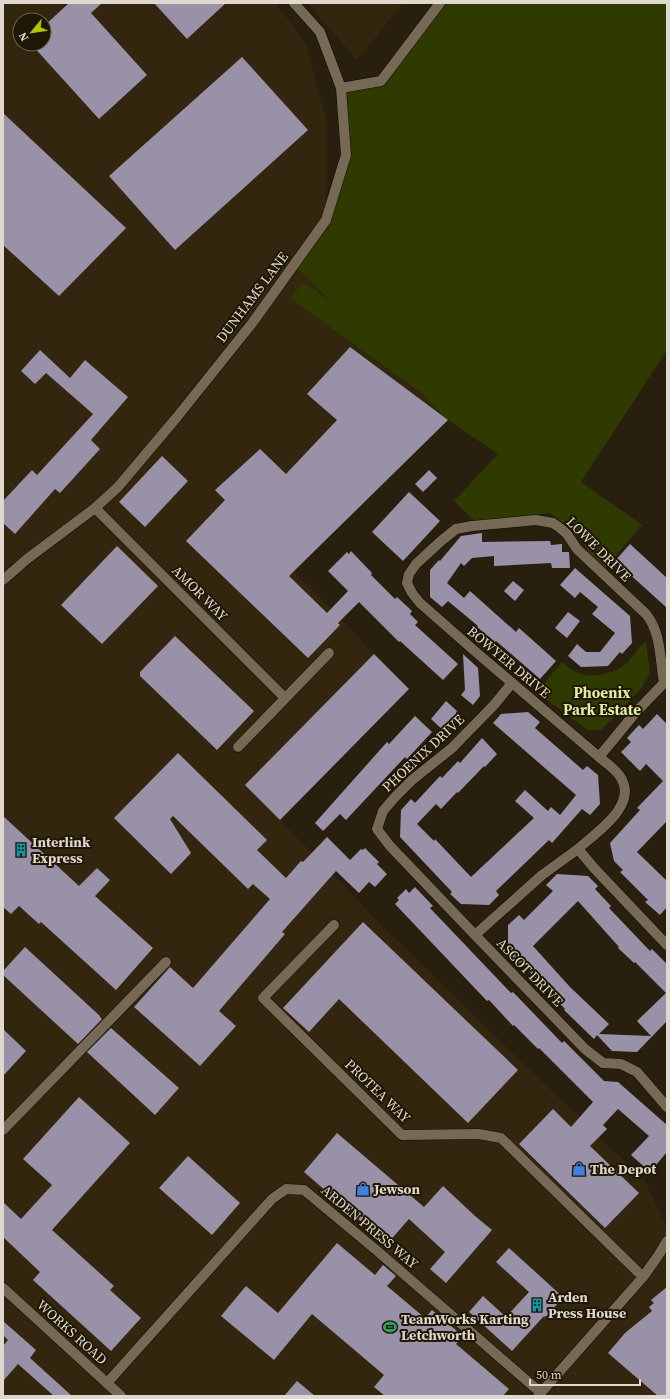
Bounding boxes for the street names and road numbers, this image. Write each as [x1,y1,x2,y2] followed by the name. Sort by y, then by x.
[211,247,293,347] street label: DUNHAMS LANE
[562,512,636,586] street label: LOWE DRIVE
[168,561,233,626] street label: AMOR WAY
[463,621,555,703] street label: BOWYER DRIVE
[377,709,469,797] street label: PHOENIX DRIVE
[492,933,568,1011] street label: ASCOT DRIVE
[341,1054,415,1128] street label: PROTEA WAY
[317,1180,423,1274] street label: ARDEN PRESS WAY
[32,1295,112,1369] street label: WORKS ROAD

